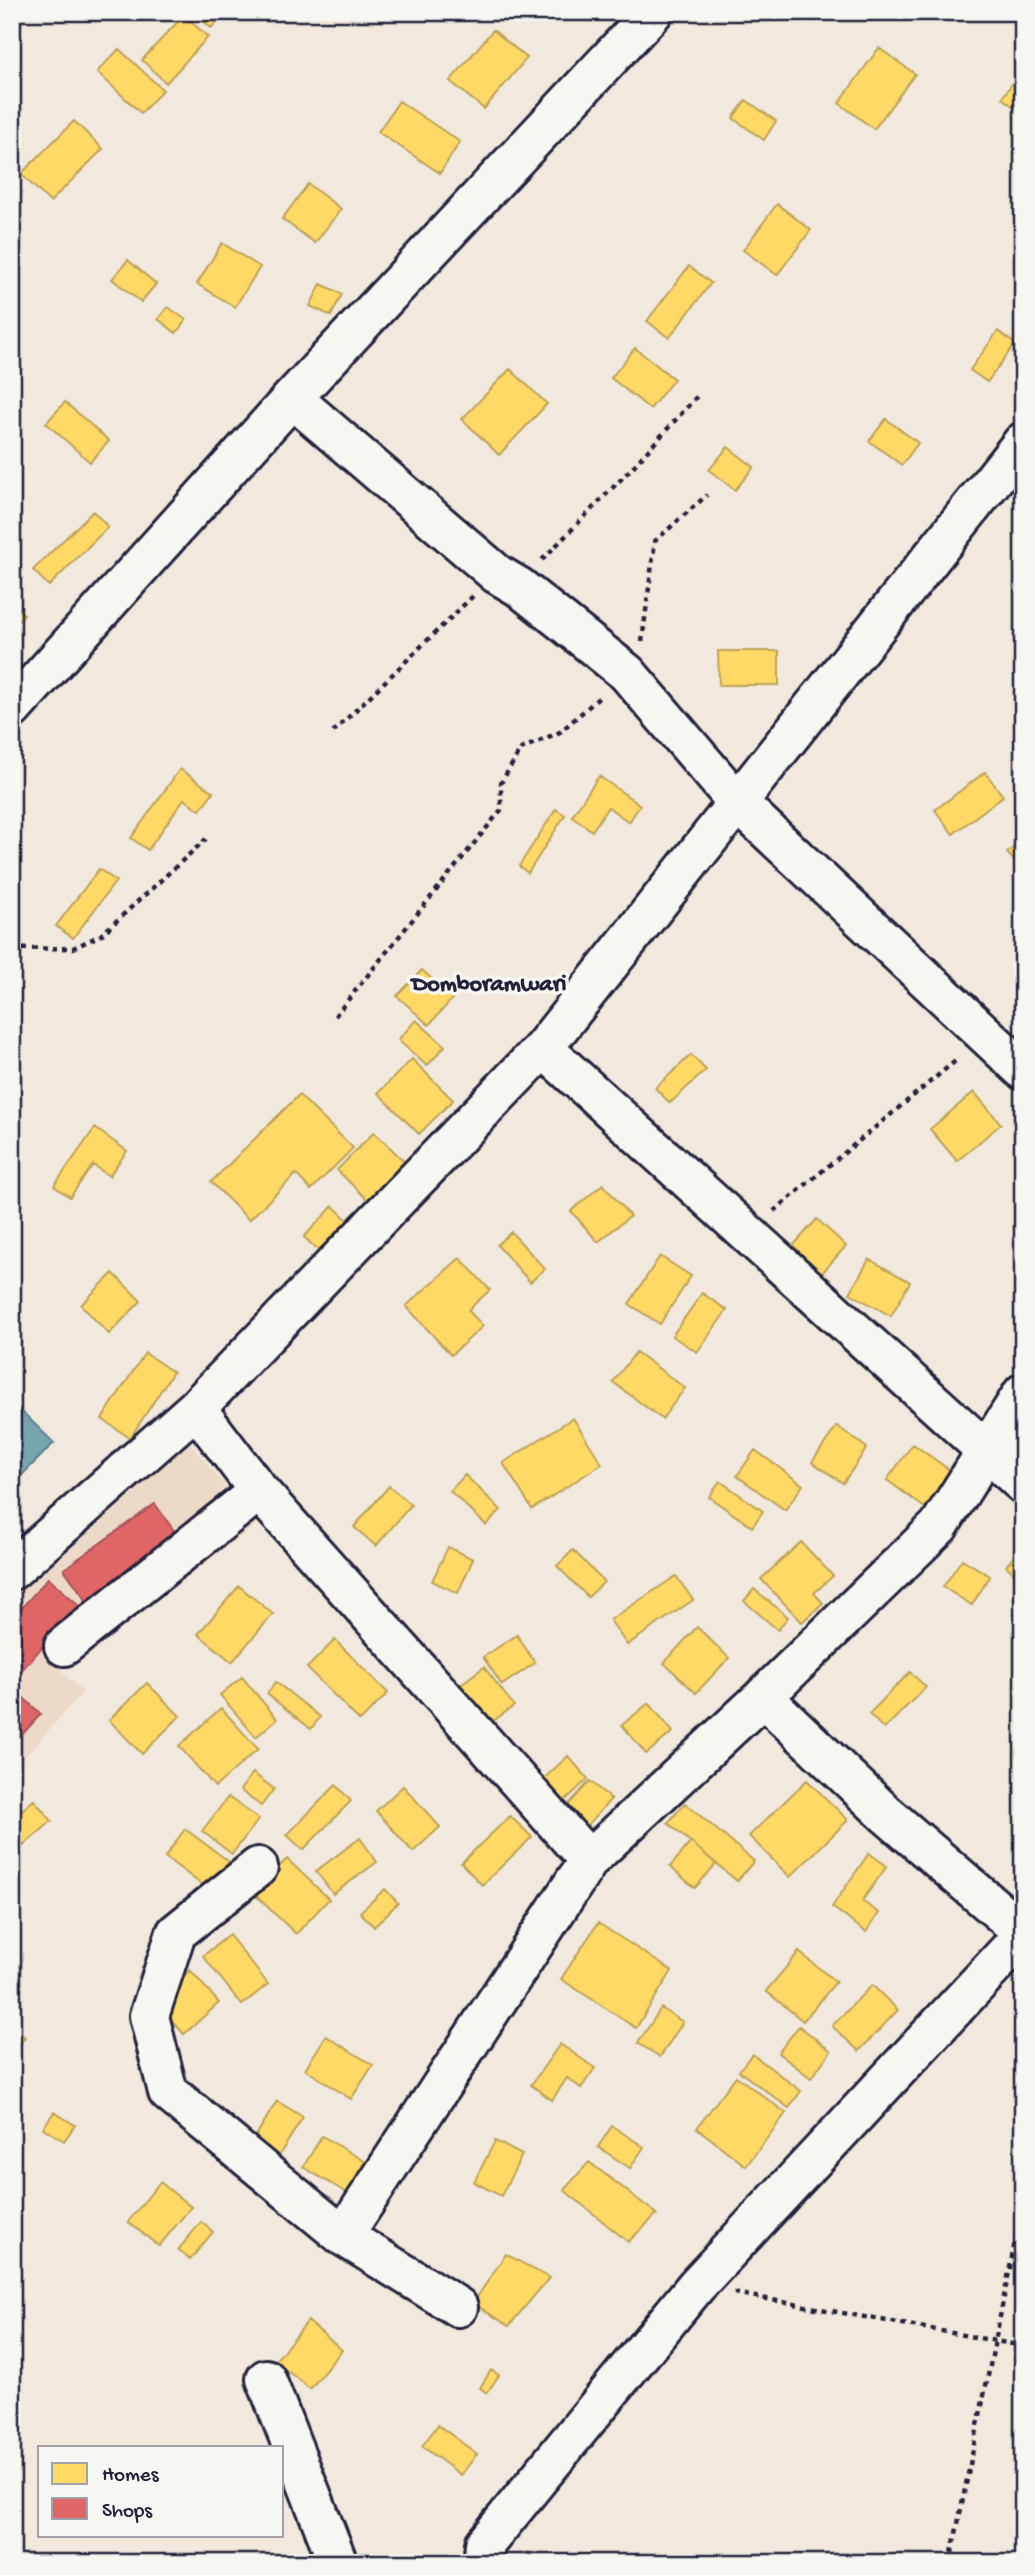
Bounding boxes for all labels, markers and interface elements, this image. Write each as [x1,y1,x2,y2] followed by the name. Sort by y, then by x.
[410,971,566,1000] district label: Domboramwari
[38,2446,284,2536] legend
[102,2464,160,2489] text: Homes
[102,2500,153,2525] text: Shops

